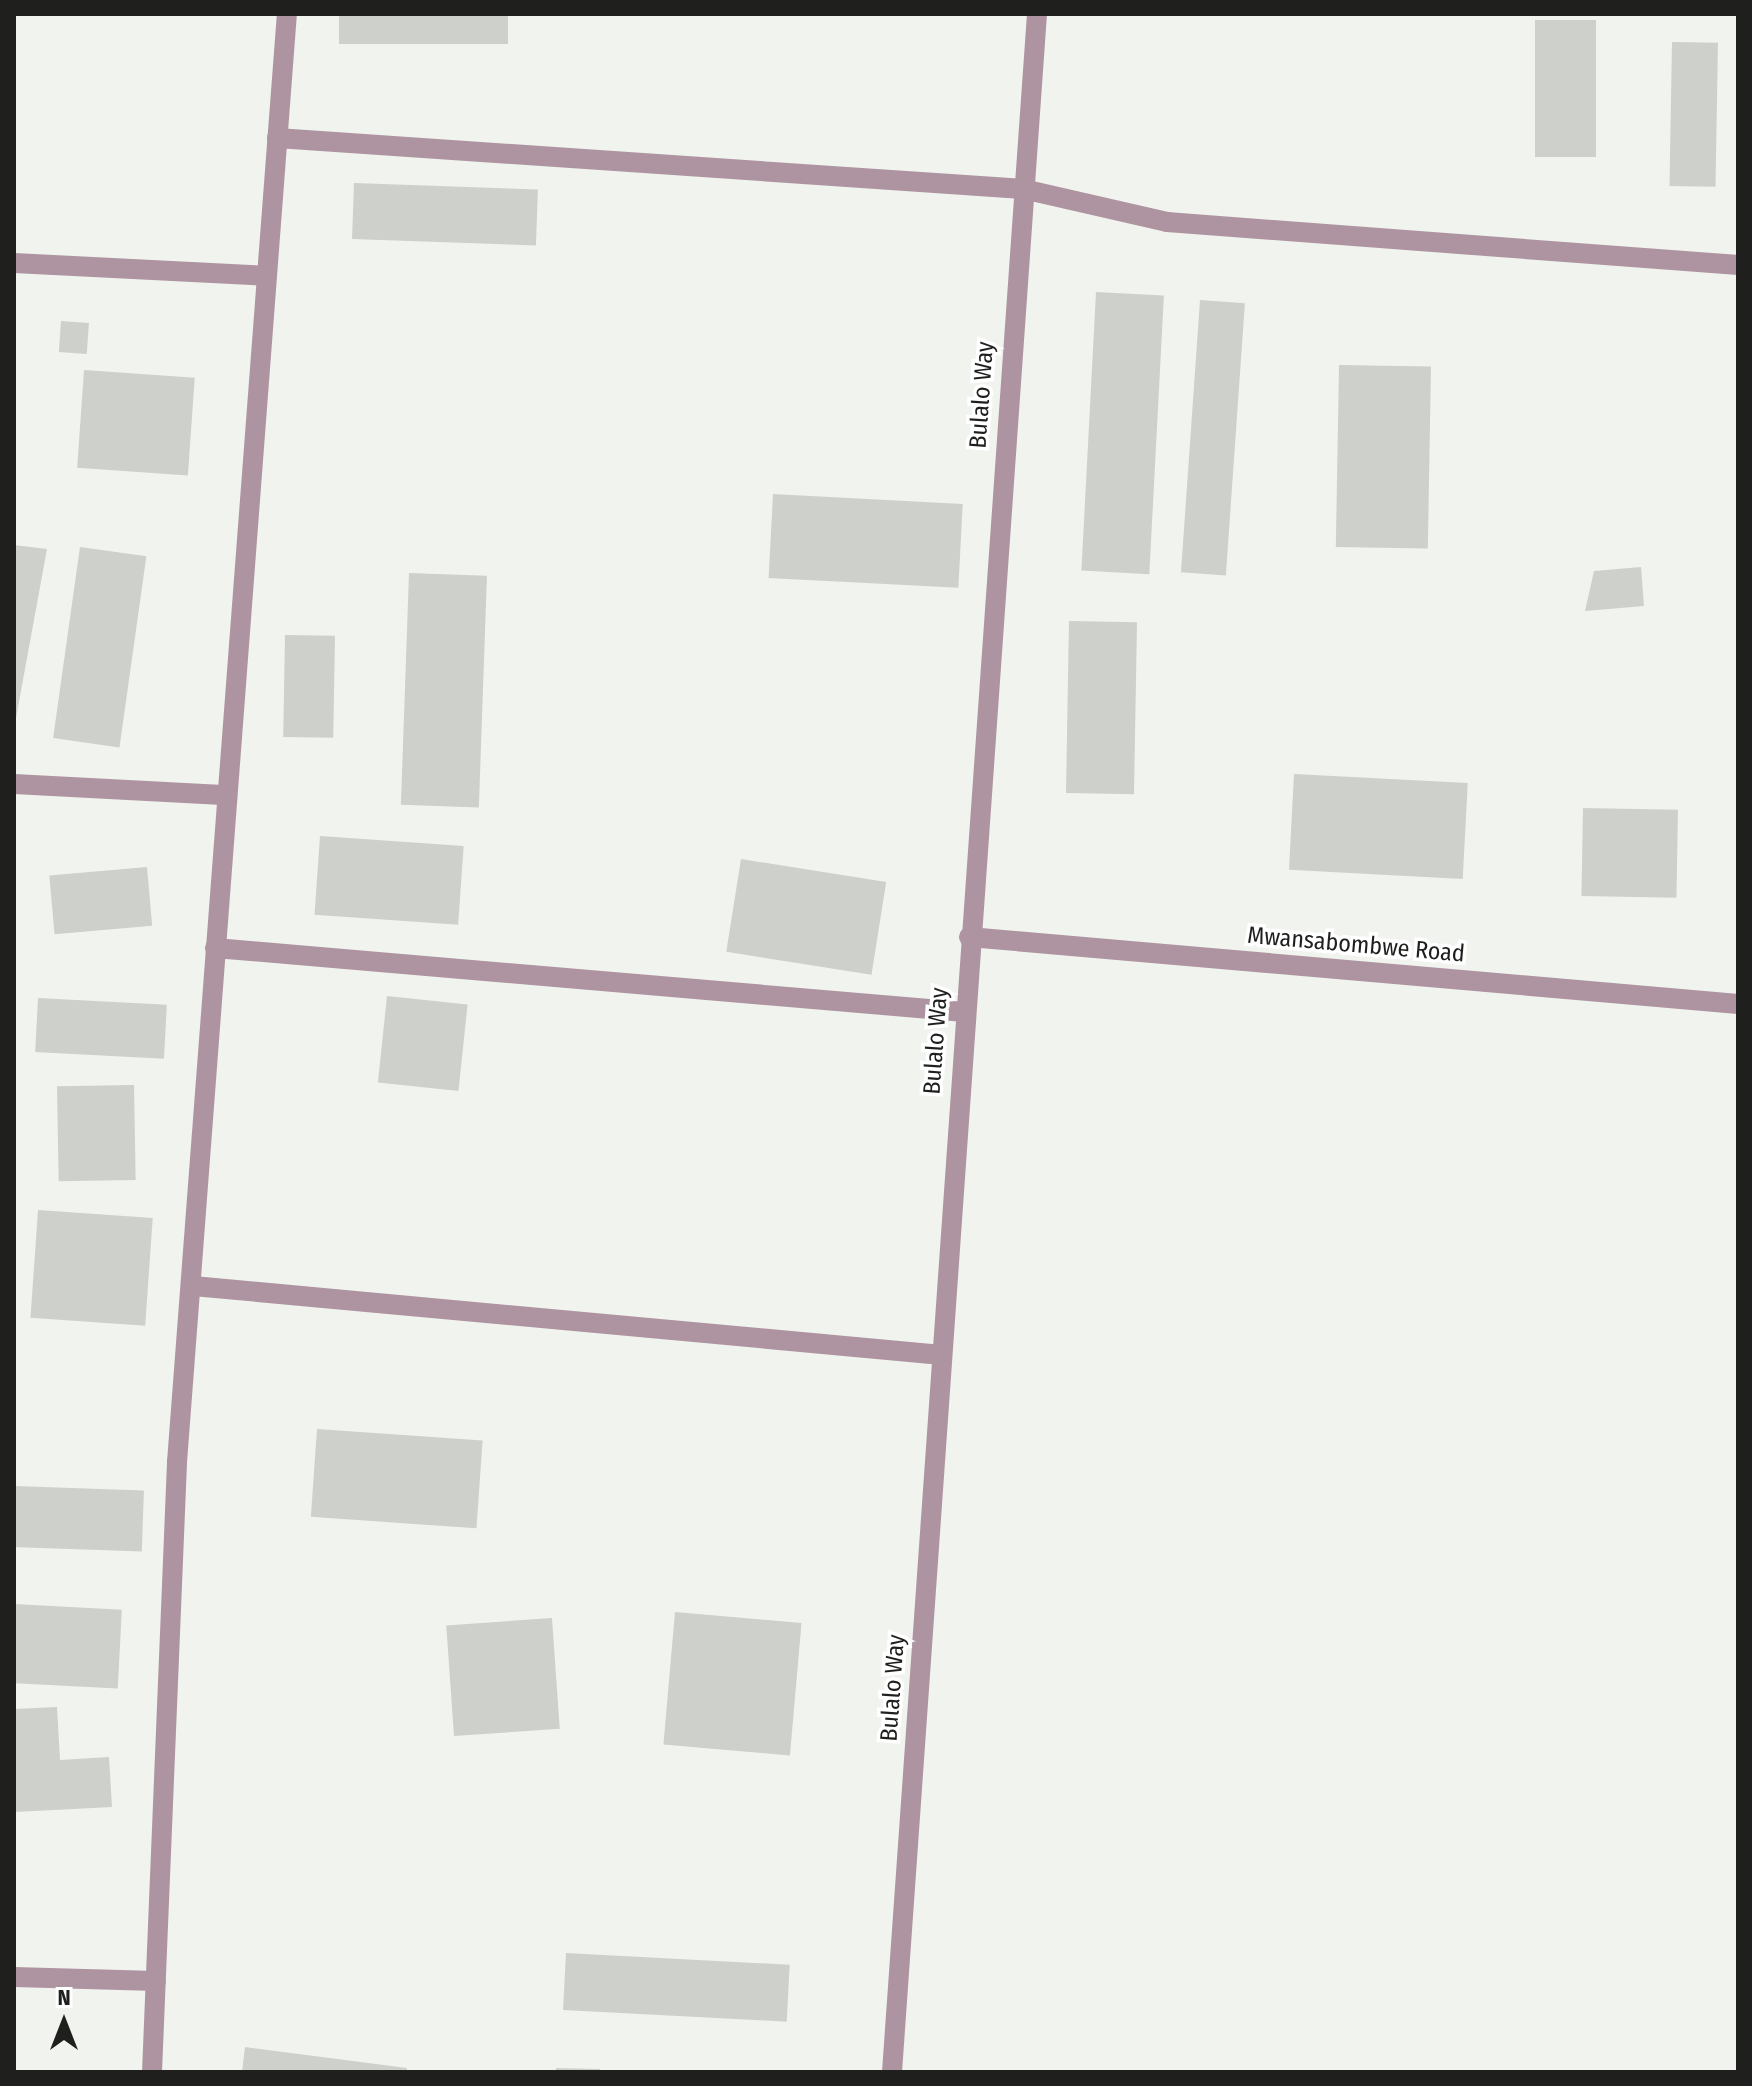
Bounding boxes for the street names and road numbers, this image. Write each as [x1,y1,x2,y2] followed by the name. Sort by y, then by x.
[964,340,1000,450] street label: Bulalo Way
[1246,921,1466,969] street label: Mwansabombwe Road
[918,986,954,1096] street label: Bulalo Way
[875,1633,911,1743] street label: Bulalo Way

